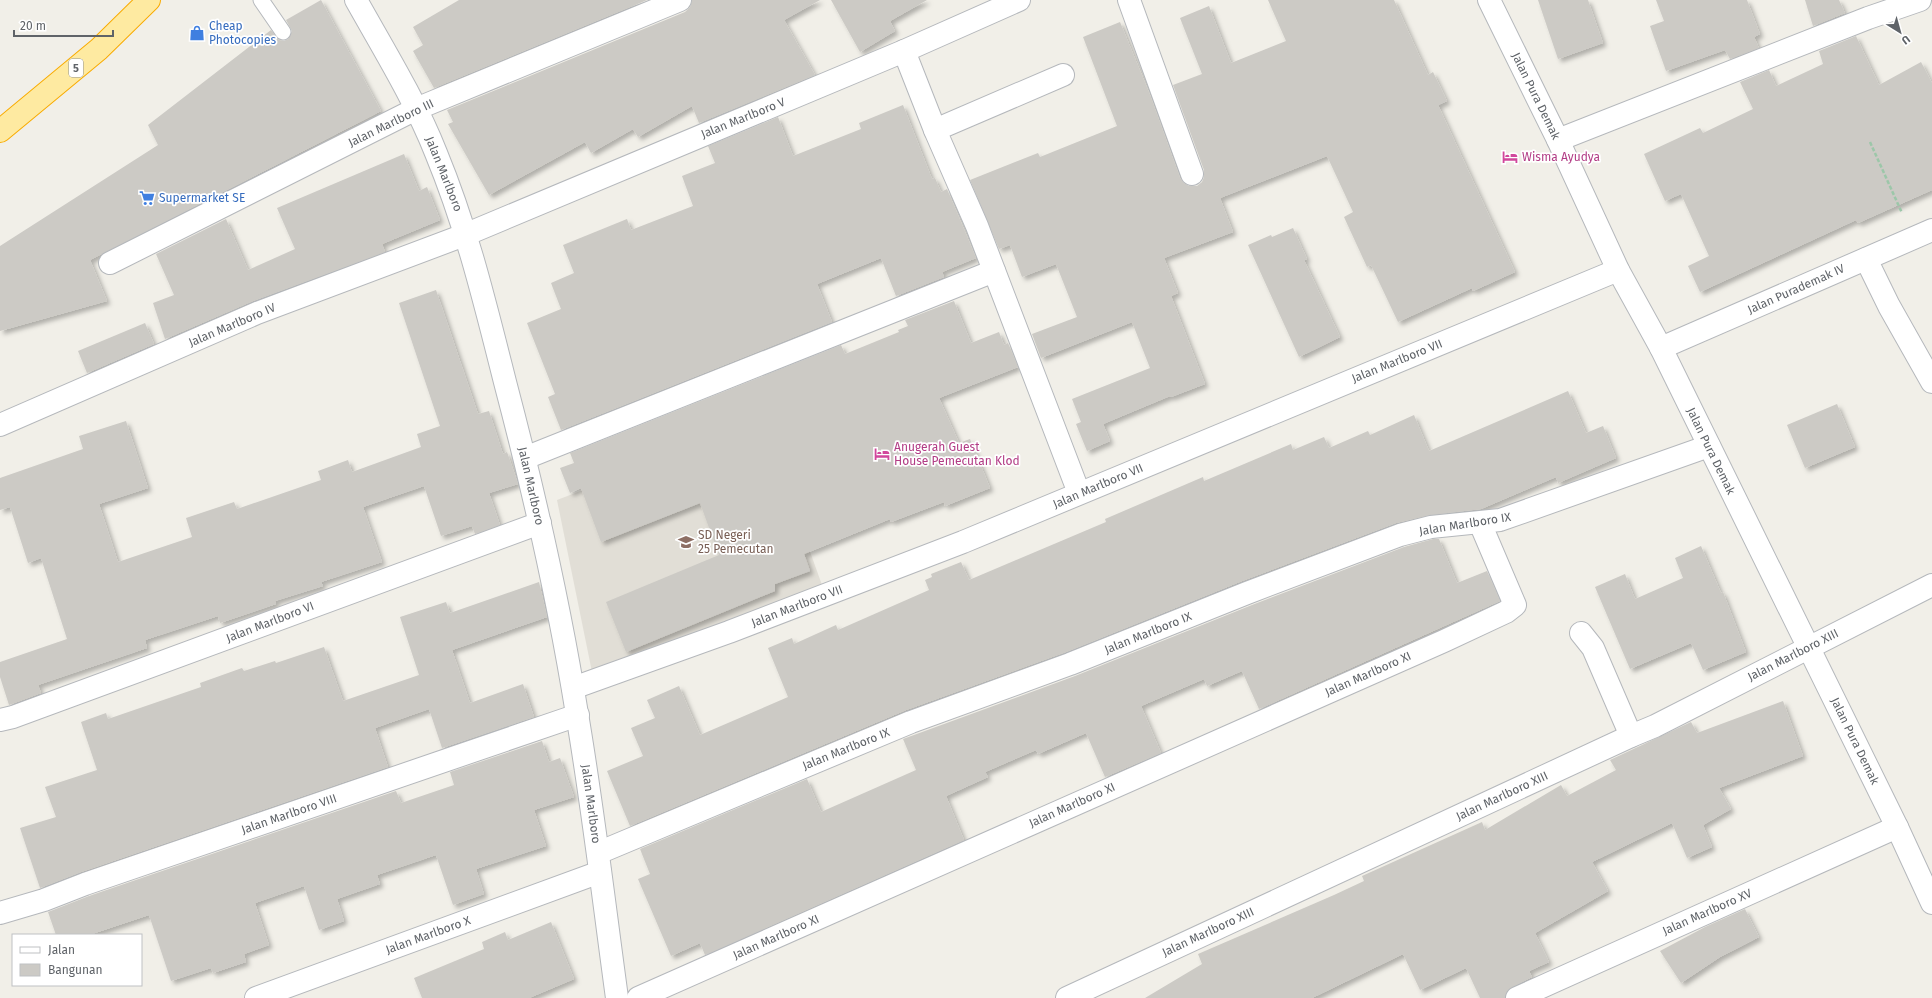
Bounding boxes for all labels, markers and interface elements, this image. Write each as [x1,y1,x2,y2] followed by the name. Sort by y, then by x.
[14,12,113,38] scale bar
[1880,12,1920,52] north arrow
[20,19,46,33] text: 20 m
[209,19,276,47] place label: Cheap Photocopies
[188,24,206,42] shop icon: Cheap Photocopies
[1899,32,1912,47] text: U
[1509,50,1563,143] street label: Jalan Pura Demak
[69,59,83,77] road number: 5
[699,95,787,141] street label: Jalan Marlboro V
[346,96,436,150] street label: Jalan Marlboro III
[423,134,465,214] street label: Jalan Marlboro
[1501,148,1519,166] hotel icon: Wisma Ayudya
[1522,150,1600,164] place label: Wisma Ayudya
[138,189,156,207] supermarket icon: Supermarket SE
[159,191,245,205] place label: Supermarket SE
[1745,261,1847,317] street label: Jalan Purademak IV
[186,300,278,350] street label: Jalan Marlboro IV
[1350,336,1444,386] street label: Jalan Marlboro VII
[1684,405,1738,498] street label: Jalan Pura Demak
[894,440,1020,468] place label: Anugerah Guest House Pemecutan Klod
[873,445,891,463] hotel icon: Anugerah Guest House Pemecutan Klod
[515,446,547,526] street label: Jalan Marlboro
[1051,461,1145,511] street label: Jalan Marlboro VII
[1418,510,1512,538] street label: Jalan Marlboro IX
[698,528,774,556] place label: SD Negeri 25 Pemecutan
[677,533,695,551] school or university icon: SD Negeri 25 Pemecutan
[749,582,845,630] street label: Jalan Marlboro VII
[224,599,316,645] street label: Jalan Marlboro VI
[1102,609,1194,657] street label: Jalan Marlboro IX
[1745,626,1841,684] street label: Jalan Marlboro XIII
[1323,649,1413,699] street label: Jalan Marlboro XI
[1828,695,1882,788] street label: Jalan Pura Demak
[800,725,892,773] street label: Jalan Marlboro IX
[579,764,603,844] street label: Jalan Marlboro
[1454,769,1550,823] street label: Jalan Marlboro XIII
[1027,780,1117,830] street label: Jalan Marlboro XI
[239,791,339,837] street label: Jalan Marlboro VIII
[1660,886,1754,938] street label: Jalan Marlboro XV
[1160,905,1256,959] street label: Jalan Marlboro XIII
[731,912,821,962] street label: Jalan Marlboro XI
[384,913,473,957] street label: Jalan Marlboro X
[12,934,142,986] legend
[48,943,75,957] text: Jalan
[48,963,103,977] text: Bangunan

